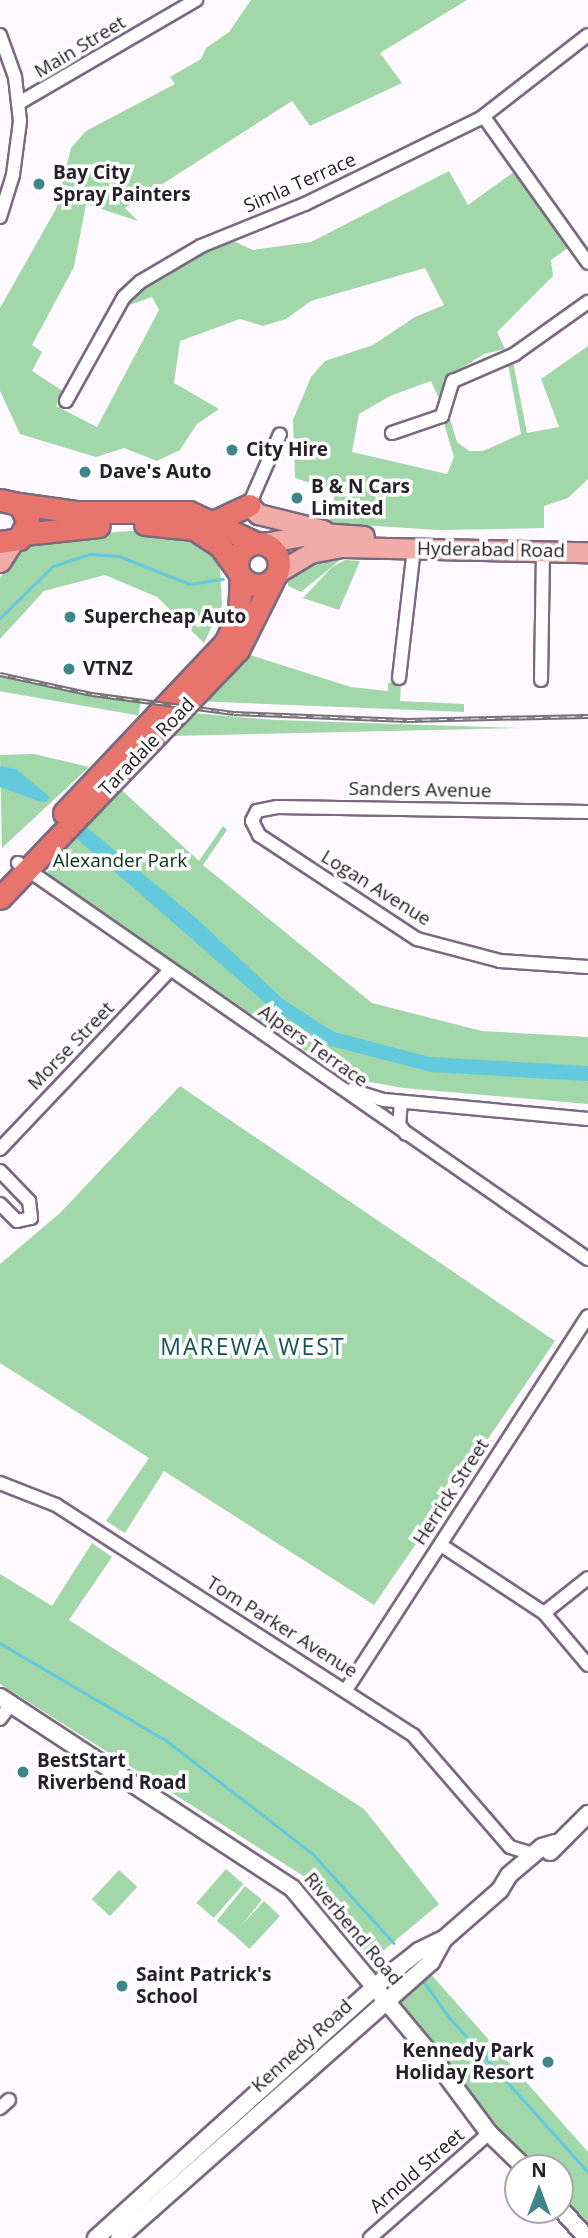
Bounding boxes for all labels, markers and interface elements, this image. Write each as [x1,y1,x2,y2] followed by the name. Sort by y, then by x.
[30,11,130,83] street label: Main Street
[241,148,359,218] street label: Simla Terrace
[53,162,191,206] place label: Bay City Spray Painters
[31,176,47,192] marker: Bay City Spray Painters
[246,439,328,461] place label: City Hire
[224,442,240,458] marker: City Hire
[99,461,212,483] place label: Dave's Auto
[77,464,93,480] marker: Dave's Auto
[311,476,410,520] place label: B & N Cars Limited
[289,490,305,506] marker: B & N Cars Limited
[417,537,565,563] street label: Hyderabad Road
[84,606,246,628] place label: Supercheap Auto
[62,609,78,625] marker: Supercheap Auto
[83,658,133,680] place label: VTNZ
[61,661,77,677] marker: VTNZ
[95,693,199,801] street label: Taradale Road
[348,777,492,803] street label: Sanders Avenue
[317,845,435,931] street label: Logan Avenue
[53,850,187,872] park label: Alexander Park
[23,997,119,1095] street label: Morse Street
[254,1000,372,1092] street label: Alpers Terrace
[162,1332,344,1360] district label: MAREWA WEST
[408,1435,494,1549] street label: Herrick Street
[202,1571,362,1683] street label: Tom Parker Avenue
[37,1750,187,1794] place label: BestStart Riverbend Road
[15,1764,31,1780] marker: BestStart Riverbend Road
[299,1868,407,1990] street label: Riverbend Road
[136,1964,272,2008] place label: Saint Patrick's School
[114,1978,130,1994] marker: Saint Patrick's School
[247,1995,357,2097] street label: Kennedy Road
[395,2040,534,2084] place label: Kennedy Park Holiday Resort
[540,2054,556,2070] marker: Kennedy Park Holiday Resort
[365,2124,469,2218] street label: Arnold Street
[504,2154,574,2224] north arrow
[531,2157,547,2183] text: N

